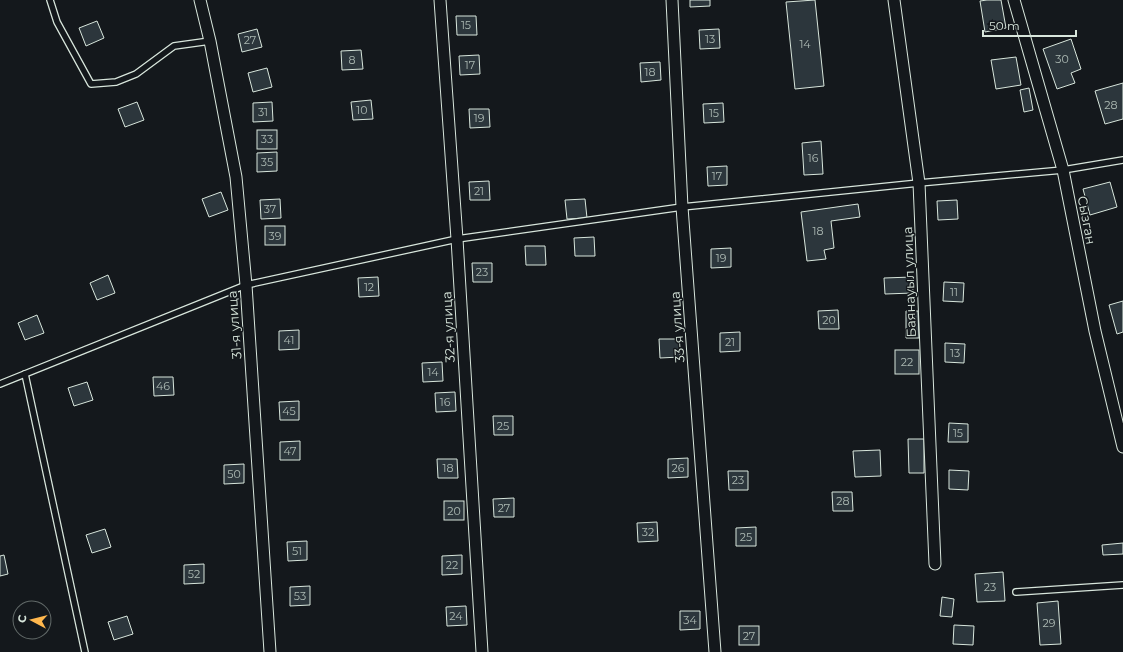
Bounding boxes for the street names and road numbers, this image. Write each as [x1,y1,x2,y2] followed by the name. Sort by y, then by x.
[1074,194,1100,246] street label: Сызган
[899,226,919,338] street label: Баянауыл улица
[224,290,244,360] street label: 31-я улица
[438,291,458,363] street label: 32-я улица
[667,291,687,363] street label: 33-я улица

